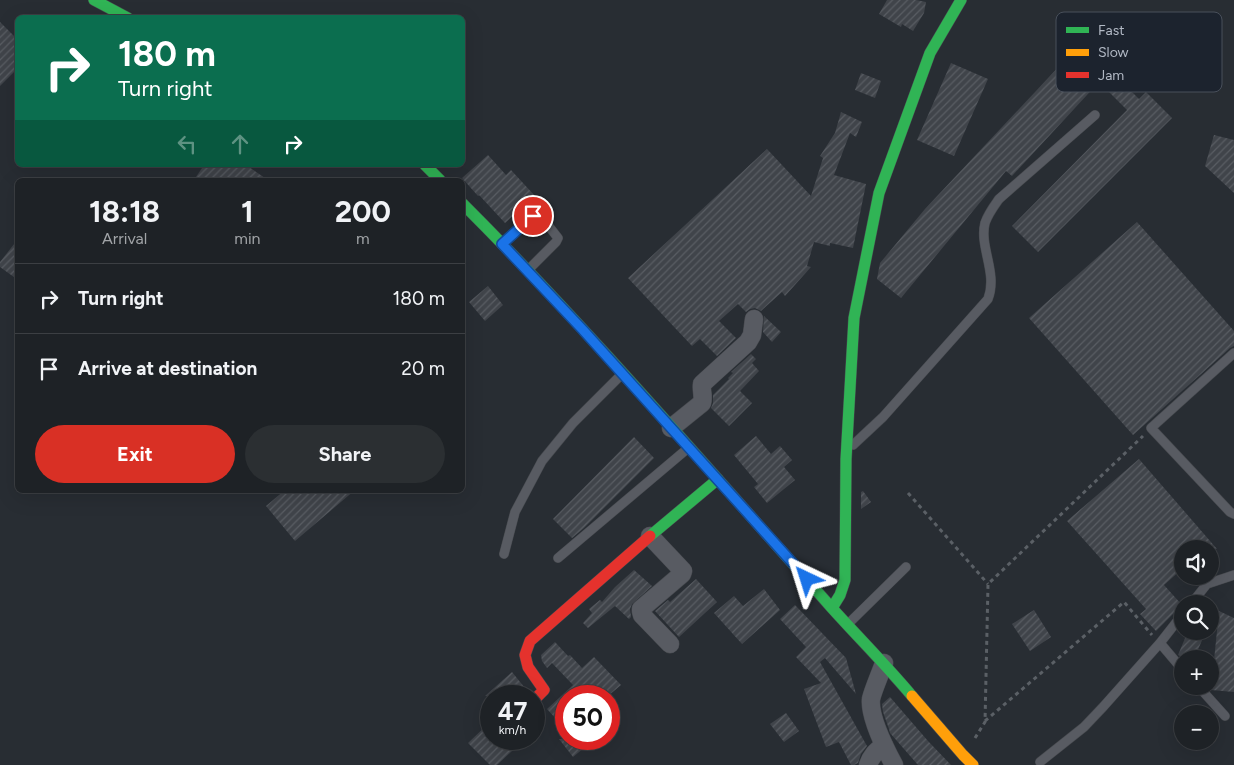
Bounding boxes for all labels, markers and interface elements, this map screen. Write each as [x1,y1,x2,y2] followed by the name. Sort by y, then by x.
[1056,12,1222,92] legend
[1098,22,1124,39] text: Fast
[118,33,216,75] text: 180 m
[35,35,100,100] icon: right
[1098,44,1129,61] text: Slow
[1098,67,1124,84] text: Jam
[118,75,213,102] text: Turn right
[173,130,201,158] icon: left
[226,130,254,158] icon: ahead
[279,130,307,158] icon: right
[89,193,160,230] text: 18:18
[241,193,254,230] text: 1
[335,193,391,230] text: 200
[512,195,554,237] pin
[519,202,547,230] icon: arrive
[102,229,147,248] text: Arrival
[234,229,261,248] text: min
[356,229,370,248] text: m
[35,285,63,313] icon: right
[78,287,164,310] text: Turn right
[392,287,445,310] text: 180 m
[35,355,63,383] icon: arrive
[78,357,257,380] text: Arrive at destination
[401,357,445,380] text: 20 m
[35,425,235,483] button: Exit
[245,425,445,483] button: Share
[1174,540,1219,750] map controls
[1174,540,1219,585] button: sound
[780,552,832,604] position arrow
[1174,595,1219,640] button: search
[1174,650,1219,695] button: +
[555,685,620,750] speed limit sign: 50
[498,696,527,726] text: 47
[1174,705,1219,750] button: −
[499,723,526,737] text: km/h

